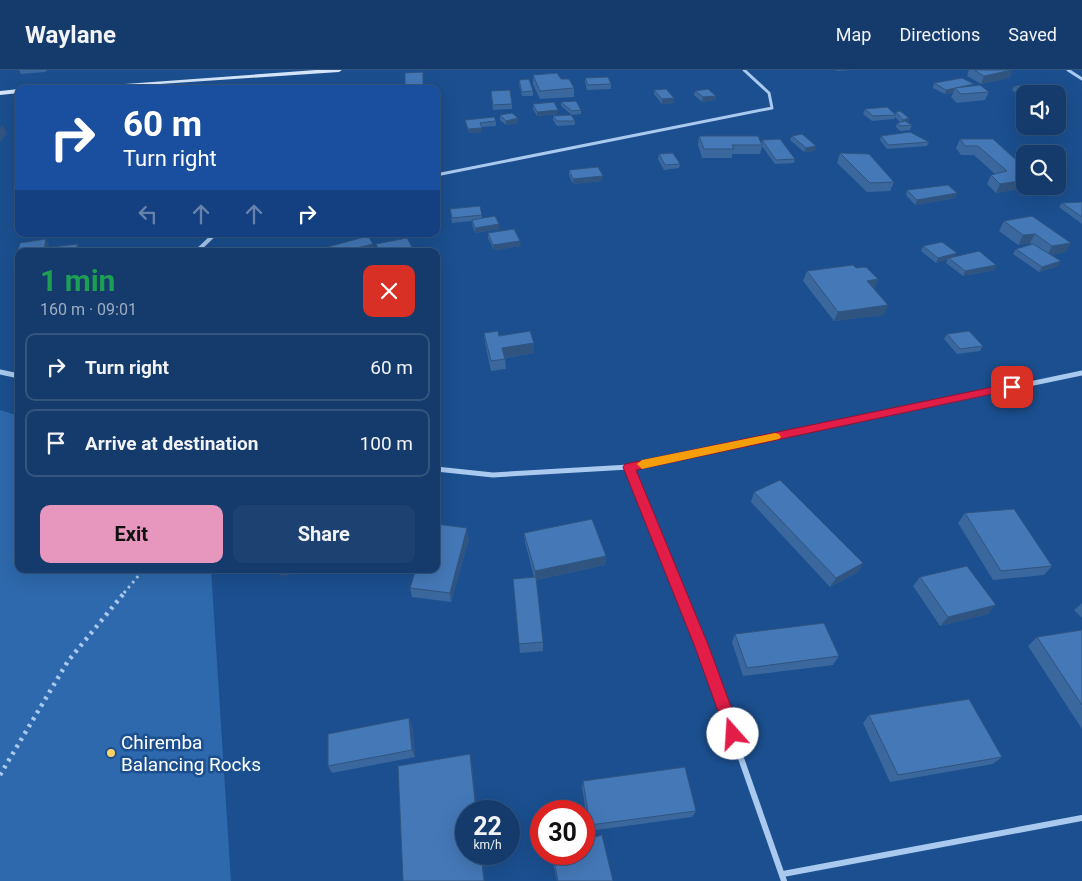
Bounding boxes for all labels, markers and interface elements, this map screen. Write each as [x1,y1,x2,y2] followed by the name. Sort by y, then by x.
[25,21,116,49] text: Waylane
[836,24,871,45] text: Map
[899,24,980,45] text: Directions
[1008,24,1057,45] text: Saved
[1016,85,1066,195] map controls
[1016,85,1066,135] button: sound
[123,104,202,145] text: 60 m
[40,105,105,170] icon: right
[1016,145,1066,195] button: search
[123,146,217,171] text: Turn right
[134,200,162,228] icon: left
[187,200,215,228] icon: ahead
[240,200,268,228] icon: ahead
[293,200,321,228] icon: right
[40,263,115,298] text: 1 min
[363,265,415,317] button: close
[40,300,137,319] text: 160 m · 09:01
[42,353,70,381] icon: right
[85,356,169,379] text: Turn right
[370,356,413,379] text: 60 m
[991,366,1033,408] pin
[998,373,1026,401] icon: arrive
[42,429,70,457] icon: arrive
[85,432,258,455] text: Arrive at destination
[360,432,413,455] text: 100 m
[40,505,223,563] button: Exit
[233,505,415,563] button: Share
[706,707,758,759] position arrow
[121,731,261,776] place label: Chiremba Balancing Rocks
[105,747,117,759] marker: Chiremba Balancing Rocks
[530,800,595,865] speed limit sign: 30
[473,812,502,841] text: 22
[473,838,502,852] text: km/h

